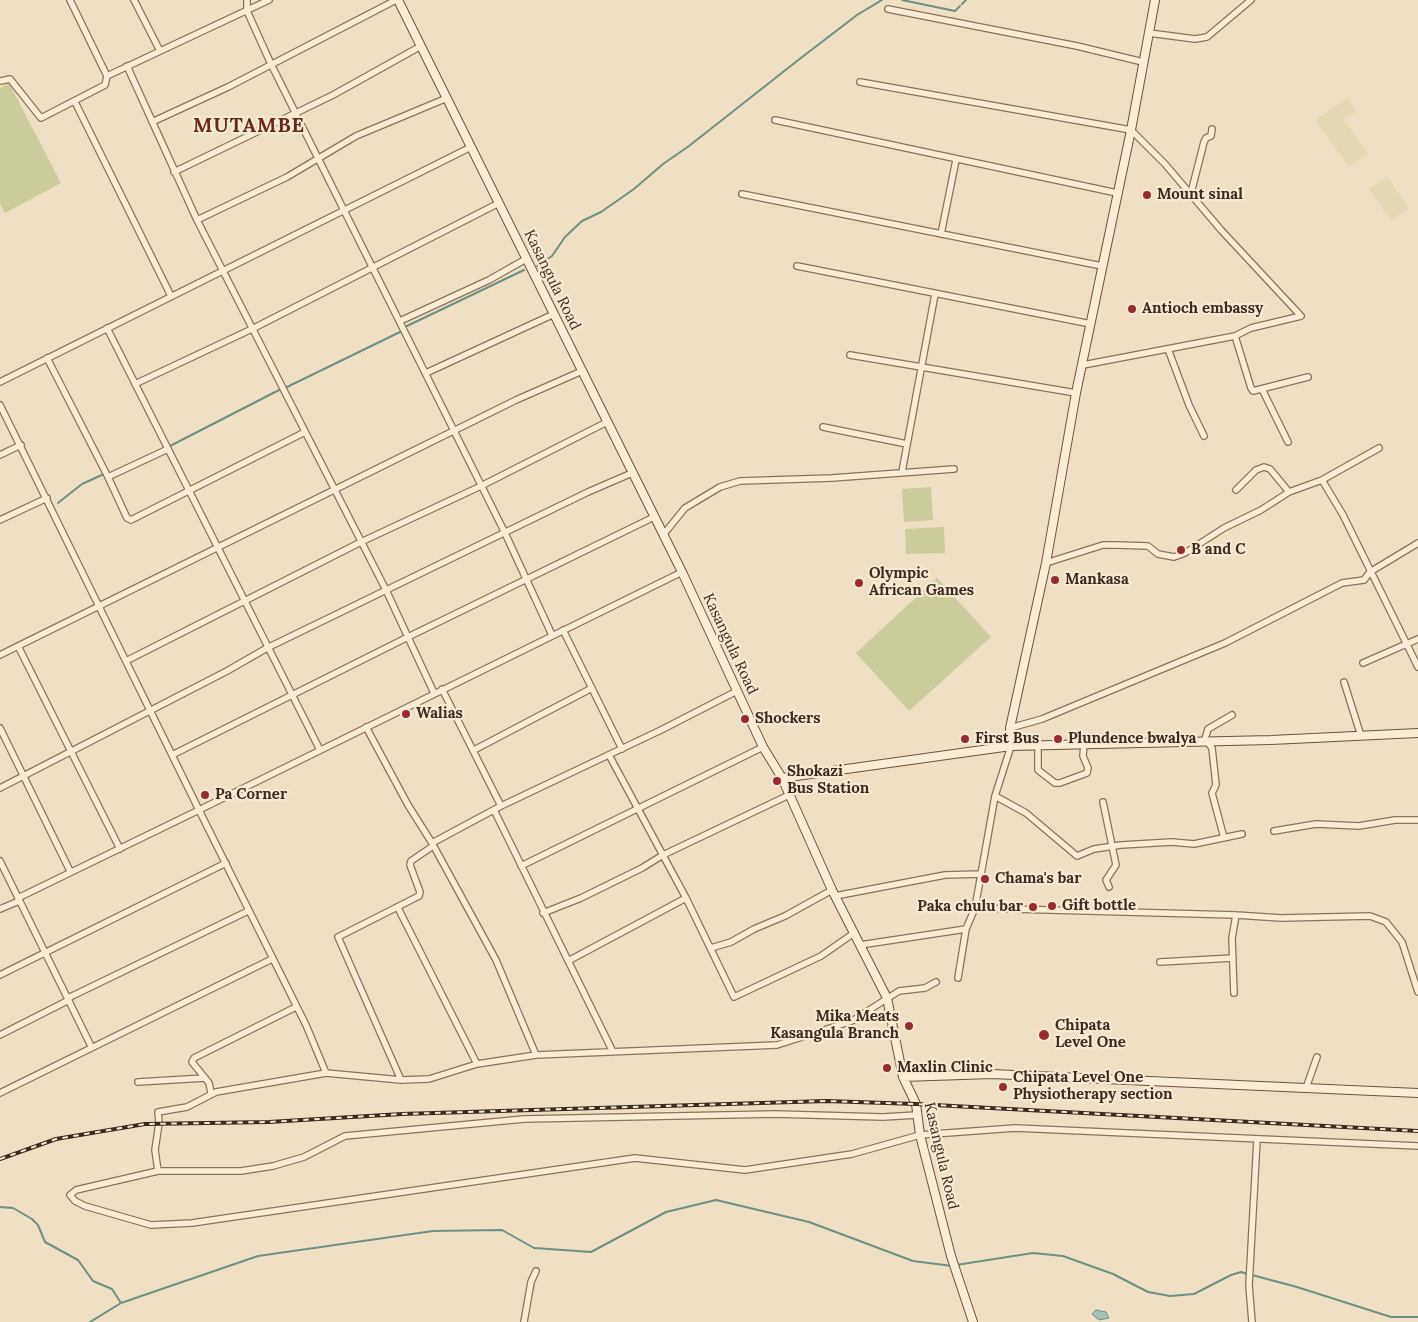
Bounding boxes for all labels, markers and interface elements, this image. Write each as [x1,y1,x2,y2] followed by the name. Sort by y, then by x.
[192,114,306,138] district label: MUTAMBE
[1157,186,1243,204] place label: Mount sinal
[1141,189,1153,201] marker: Mount sinal
[520,227,584,333] street label: Kasangula Road
[1142,300,1263,318] place label: Antioch embassy
[1126,303,1138,315] marker: Antioch embassy
[1191,541,1245,559] place label: B and C
[1175,544,1187,556] marker: B and C
[869,565,974,600] place label: Olympic African Games
[1065,571,1129,589] place label: Mankasa
[1049,574,1061,586] marker: Mankasa
[853,577,865,589] marker: Olympic African Games
[699,591,761,697] street label: Kasangula Road
[416,705,463,723] place label: Walias
[400,708,412,720] marker: Walias
[755,710,820,728] place label: Shockers
[739,713,751,725] marker: Shockers
[975,730,1039,748] place label: First Bus
[1068,730,1196,748] place label: Plundence bwalya
[959,733,971,745] marker: First Bus
[1052,733,1064,745] marker: Plundence bwalya
[787,763,869,798] place label: Shokazi Bus Station
[771,775,783,787] marker: Shokazi Bus Station
[215,786,287,804] place label: Pa Corner
[199,789,211,801] marker: Pa Corner
[995,870,1081,888] place label: Chama's bar
[979,873,991,885] marker: Chama's bar
[1062,897,1136,915] place label: Gift bottle
[917,898,1023,916] place label: Paka chulu bar
[1046,900,1058,912] marker: Gift bottle
[1027,901,1039,913] marker: Paka chulu bar
[770,1008,899,1043] place label: Mika Meats Kasangula Branch
[1055,1017,1126,1052] place label: Chipata Level One
[903,1020,915,1032] marker: Mika Meats Kasangula Branch
[1037,1028,1051,1042] marker: Chipata Level One
[897,1059,993,1077] place label: Maxlin Clinic
[881,1062,893,1074] marker: Maxlin Clinic
[1013,1069,1172,1104] place label: Chipata Level One Physiotherapy section
[997,1081,1009,1093] marker: Chipata Level One Physiotherapy section
[920,1101,962,1211] street label: Kasangula Road

